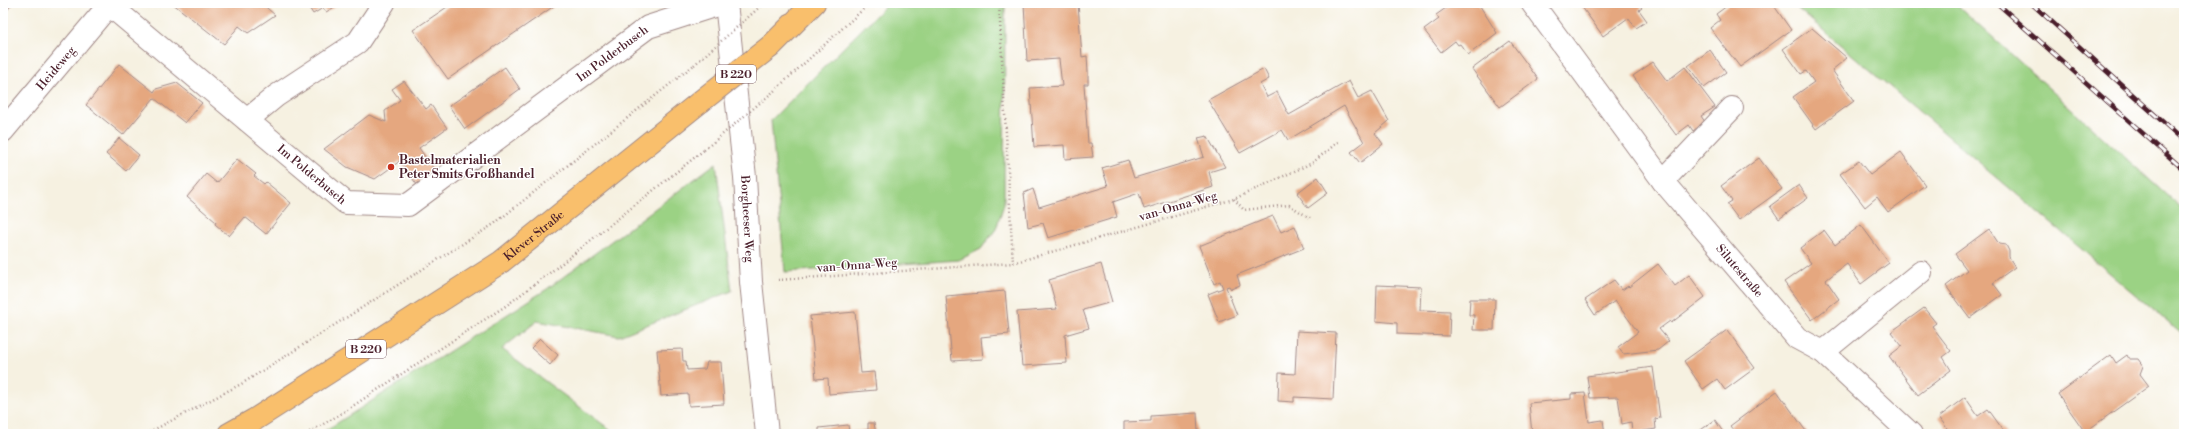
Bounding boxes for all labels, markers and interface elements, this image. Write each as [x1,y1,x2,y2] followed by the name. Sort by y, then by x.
[574,22,651,85] street label: Im Polderbusch
[33,43,79,94] street label: Heideweg
[716,65,756,83] road number: B 220
[274,142,349,208] street label: Im Polderbusch
[399,153,535,182] place label: Bastelmaterialien Peter Smits Großhandel
[386,162,396,172] marker: Bastelmaterialien Peter Smits Großhandel
[737,174,757,264] street label: Borgheeser Weg
[1136,188,1220,225] street label: van-Onna-Weg
[501,207,567,265] street label: Klever Straße
[1712,241,1766,301] street label: Silutestraße
[815,255,898,276] street label: van-Onna-Weg
[346,340,386,358] road number: B 220

